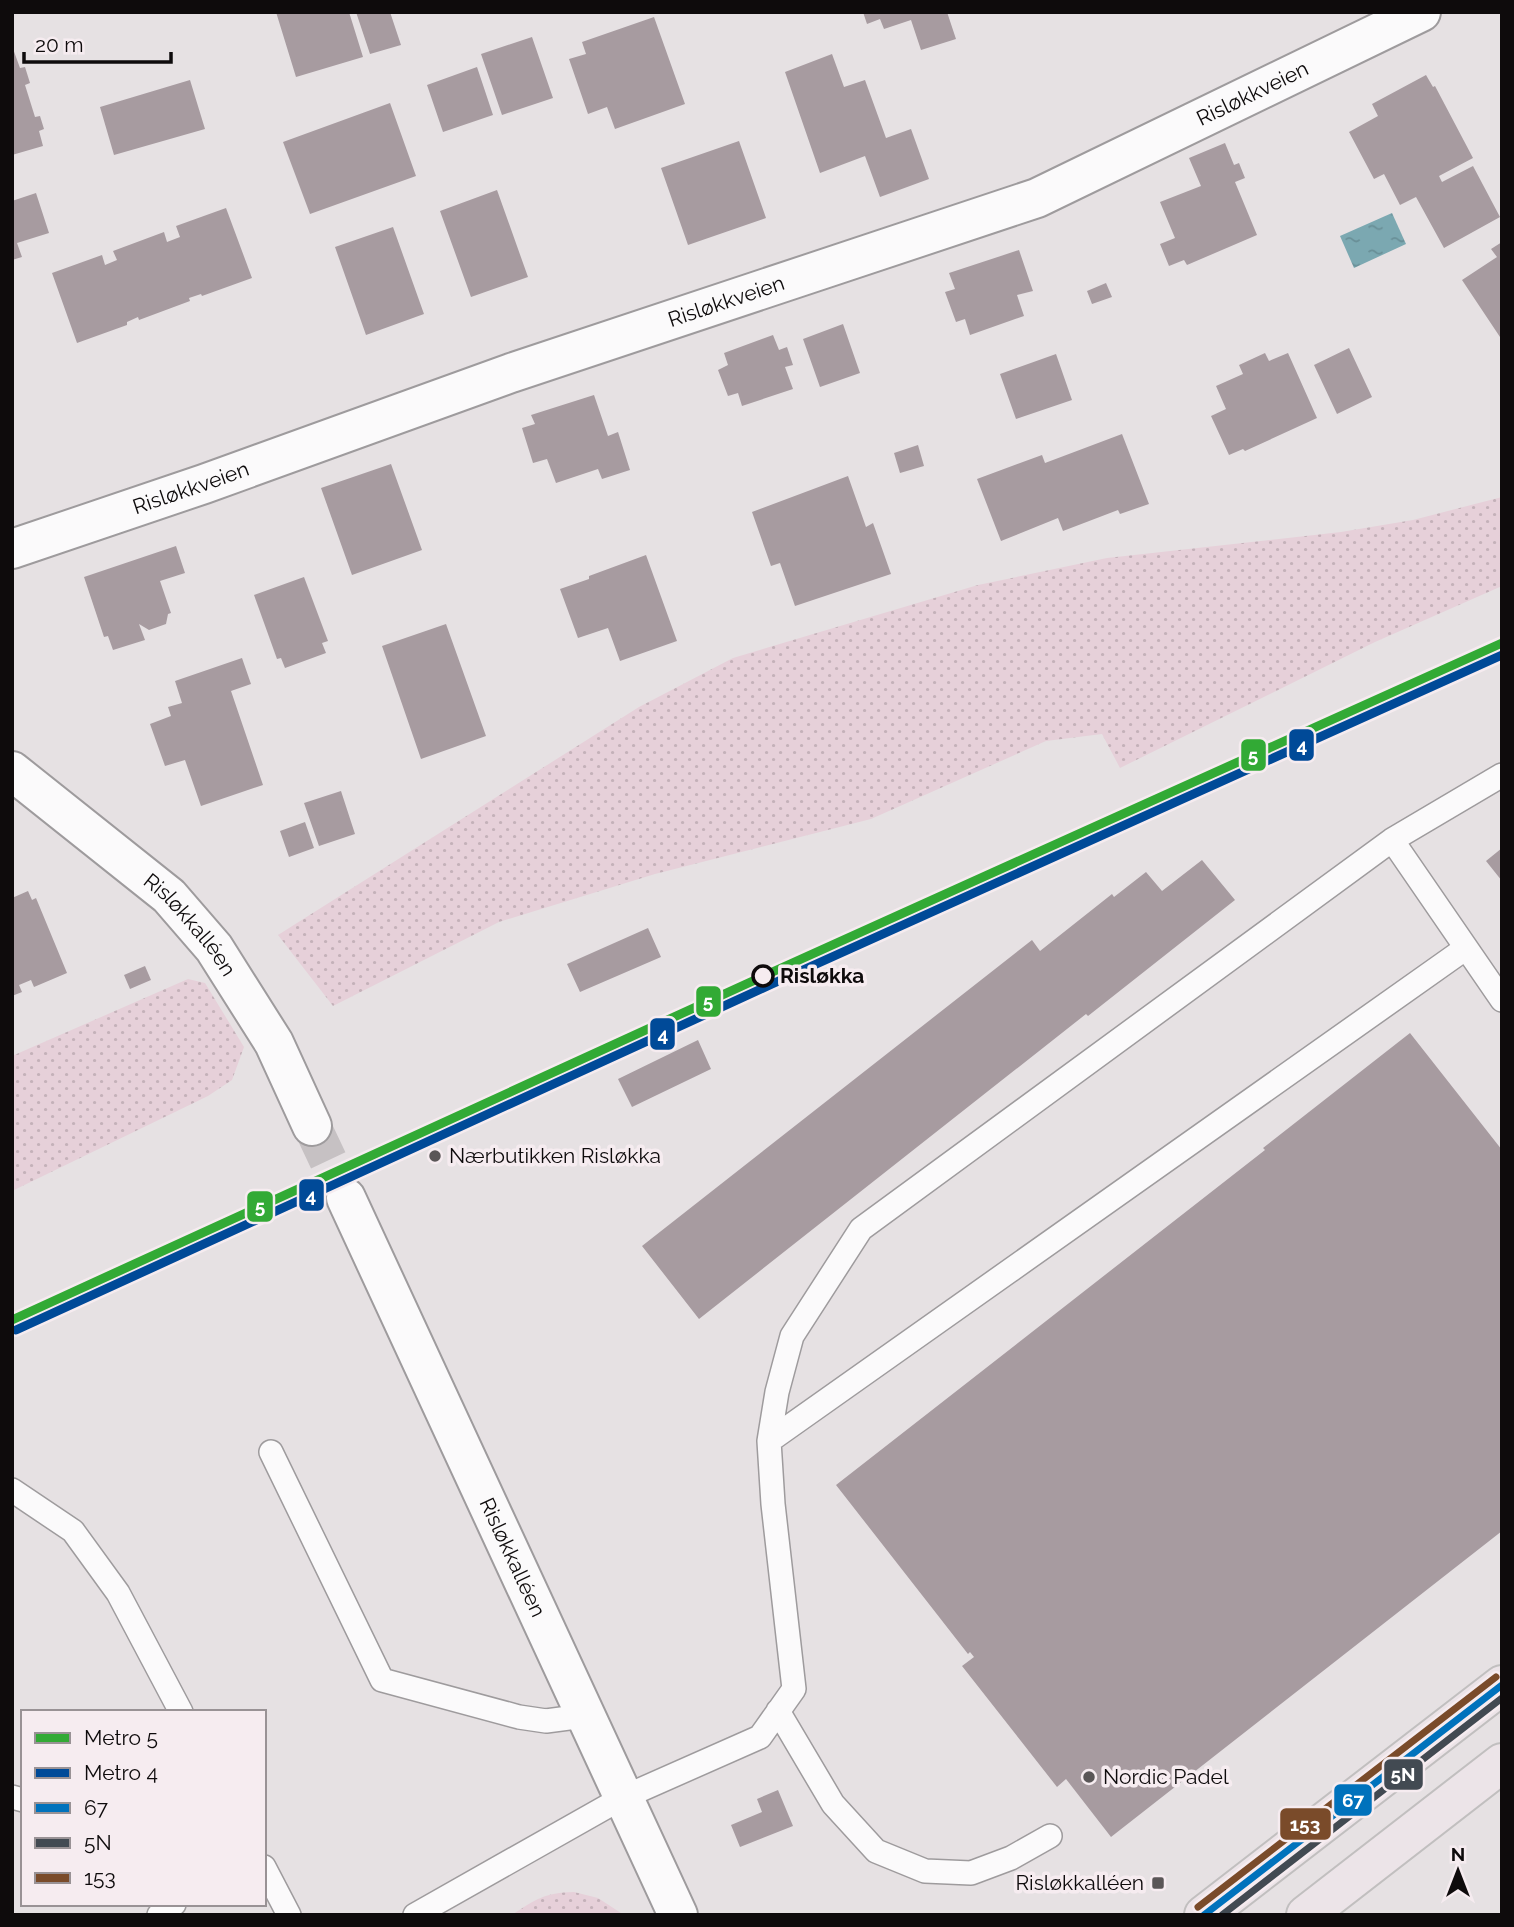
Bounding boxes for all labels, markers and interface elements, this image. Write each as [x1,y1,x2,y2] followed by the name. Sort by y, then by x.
[24,21,172,65] scale bar
[35,32,83,57] text: 20 m
[1192,55,1312,131] street label: Risløkkveien
[665,270,788,332] street label: Risløkkveien
[129,456,252,519] street label: Risløkkveien
[1288,728,1315,762] line badge: 4
[1297,734,1308,756] text: 4
[1240,738,1267,772] line badge: 5
[1248,744,1258,766] text: 5
[139,868,241,980] street label: Risløkkalléen
[780,963,864,988] place label: Risløkka
[752,965,774,987] marker: Risløkka
[695,985,722,1018] line badge: 5
[703,990,713,1012] text: 5
[649,1017,676,1051] line badge: 4
[658,1023,669,1045] text: 4
[449,1143,661,1168] place label: Nærbutikken Risløkka
[427,1148,443,1164] marker: Nærbutikken Risløkka
[298,1178,325,1212] line badge: 4
[306,1184,317,1206] text: 4
[246,1190,274,1223] line badge: 5
[255,1195,265,1217] text: 5
[474,1494,551,1621] street label: Risløkkalléen
[21,1710,266,1906] legend
[84,1725,158,1750] text: Metro 5
[1383,1758,1424,1791] line badge: 5N
[84,1760,158,1785] text: Metro 4
[1390,1763,1416,1785] text: 5N
[1103,1764,1229,1789] place label: Nordic Padel
[1081,1769,1097,1785] marker: Nordic Padel
[1333,1783,1373,1817] line badge: 67
[1342,1789,1364,1811] text: 67
[84,1795,109,1820] text: 67
[1279,1807,1332,1841] line badge: 153
[1290,1813,1320,1835] text: 153
[84,1830,112,1855] text: 5N
[1423,1836,1493,1906] north arrow
[1451,1843,1465,1865] text: N
[84,1865,116,1890] text: 153
[1015,1870,1144,1895] place label: Risløkkalléen
[1150,1875,1166,1891] marker: Risløkkalléen

